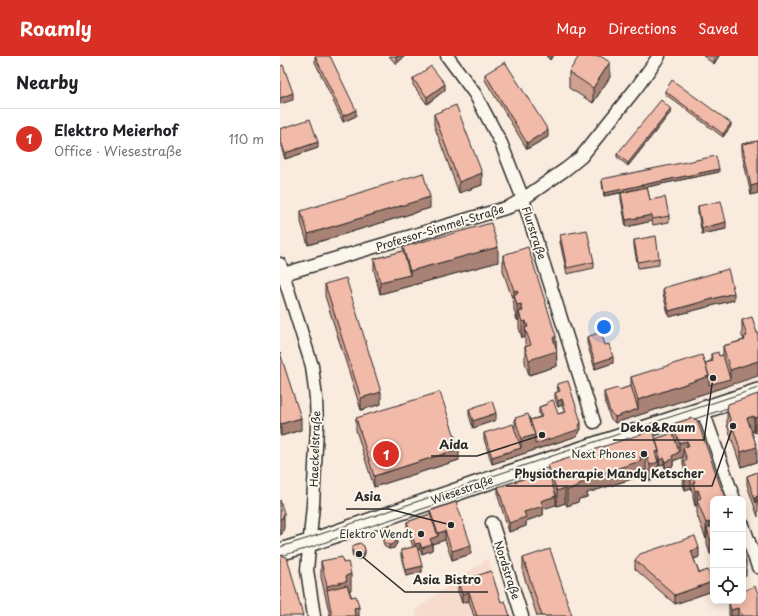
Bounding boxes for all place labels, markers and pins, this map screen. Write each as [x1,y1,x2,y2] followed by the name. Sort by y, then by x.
[613,416,704,440] callout: Deko&Raum
[431,432,477,456] callout: Aida
[373,439,399,469] pin: 1
[571,445,636,462] place label: Next Phones
[639,449,649,459] marker: Next Phones
[506,462,712,486] callout: Physiotherapie Mandy Ketscher
[346,485,389,509] callout: Asia
[339,525,414,542] place label: Elektro Wendt
[416,529,426,539] marker: Elektro Wendt
[405,568,488,592] callout: Asia Bistro

